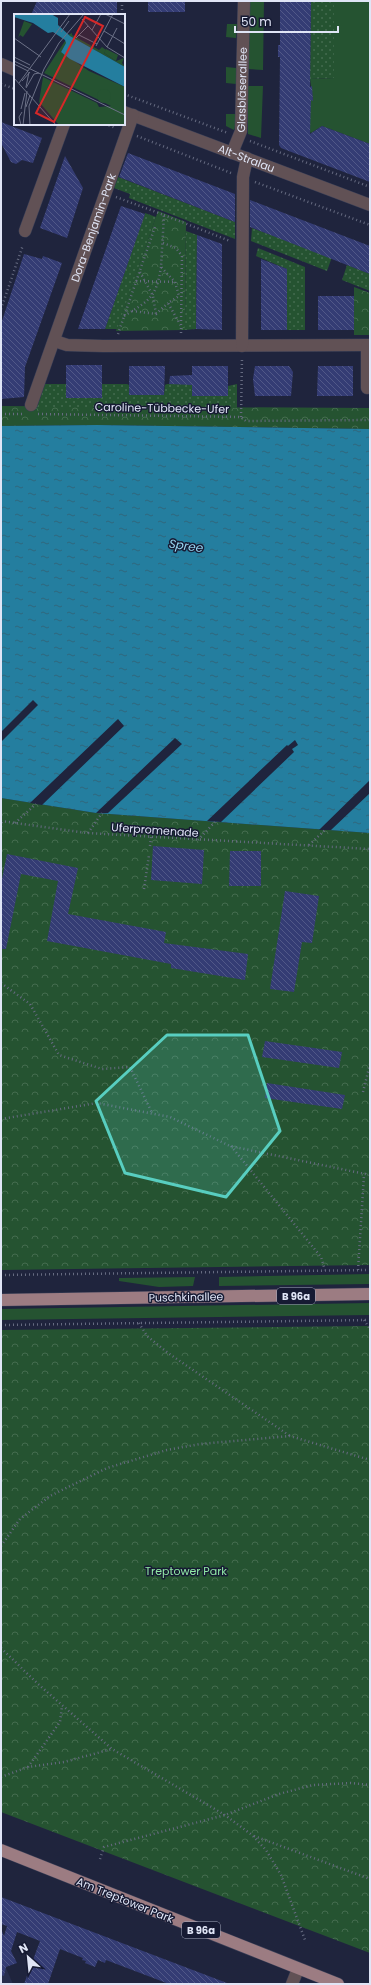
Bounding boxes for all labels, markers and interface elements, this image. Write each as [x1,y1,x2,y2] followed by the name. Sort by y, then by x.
[235,8,338,34] scale bar
[241,13,272,30] text: 50 m
[14,14,125,125] inset map
[233,47,251,133] street label: Glasbläserallee
[216,140,277,176] street label: Alt-Stralau
[67,171,120,284] street label: Dora-Benjamin-Park
[95,399,229,417] street label: Caroline-Tübbecke-Ufer
[168,535,205,556] water label: Spree
[111,819,199,841] street label: Uferpromenade
[148,1288,224,1306] street label: Puschkinallee
[277,1288,315,1304] road number: B 96a
[145,1563,227,1579] park label: Treptower Park
[74,1873,176,1927] street label: Am Treptower Park
[182,1922,220,1938] road number: B 96a
[8,1937,48,1977] north arrow
[16,1939,31,1957] text: N

